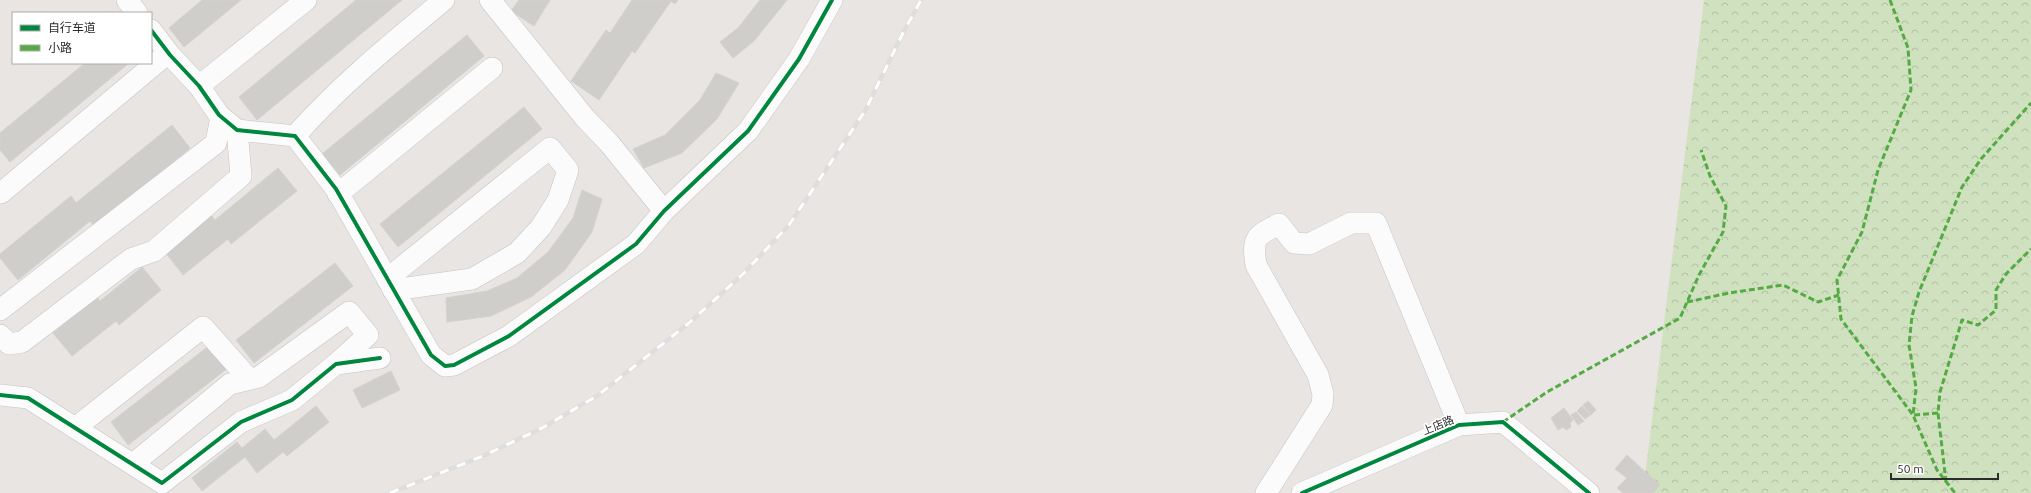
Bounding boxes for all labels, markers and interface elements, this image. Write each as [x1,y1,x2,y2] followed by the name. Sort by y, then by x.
[12,12,152,64] legend
[48,21,96,34] text: 自行车道
[48,41,72,54] text: 小路
[1420,413,1456,437] street label: 上店路
[1891,455,1998,481] scale bar
[1897,462,1924,475] text: 50 m

